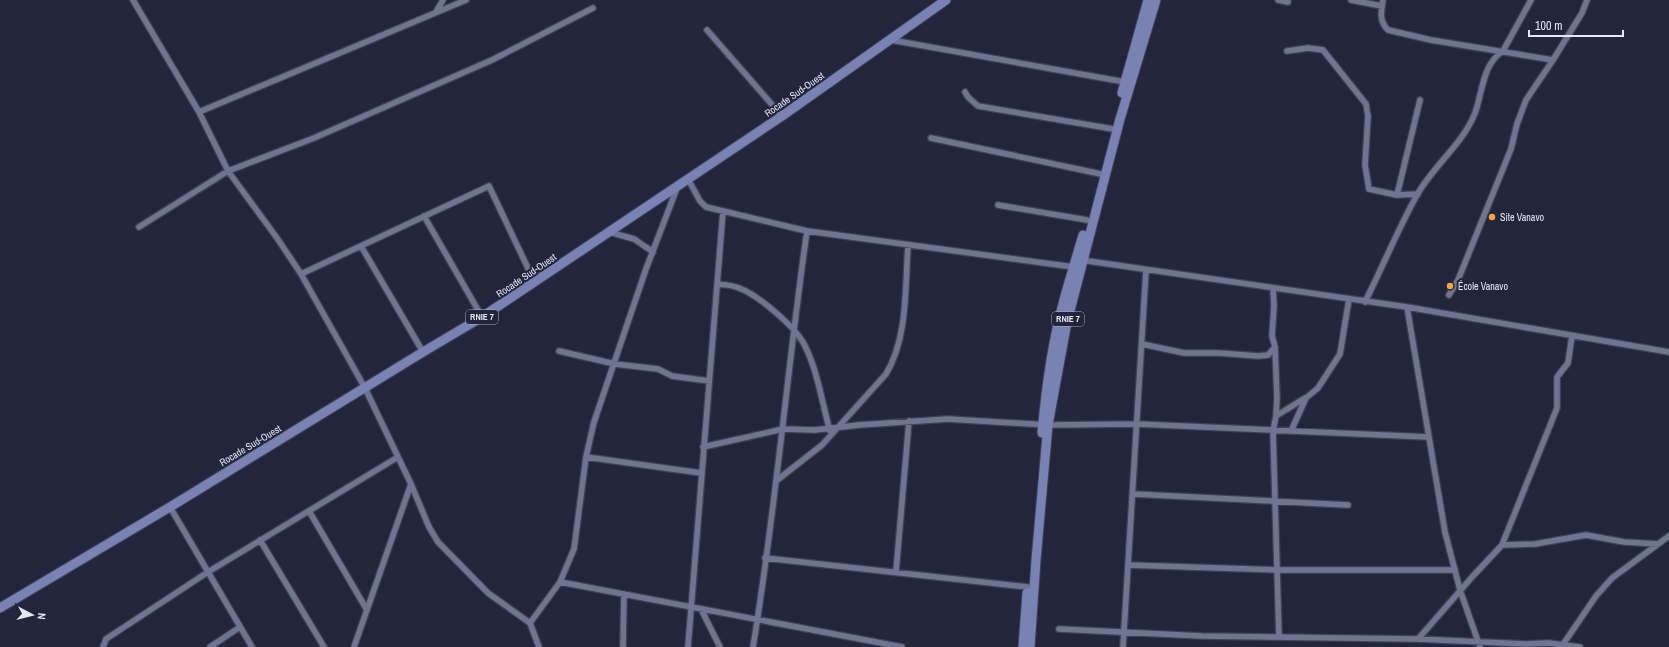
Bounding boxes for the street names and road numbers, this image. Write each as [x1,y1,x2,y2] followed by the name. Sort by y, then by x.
[762,69,827,120] street label: Rocade Sud-Ouest
[494,250,559,300] street label: Rocade Sud-Ouest
[466,310,498,324] road number: RNIE 7
[1052,312,1084,326] road number: RNIE 7
[217,422,284,469] street label: Rocade Sud-Ouest

